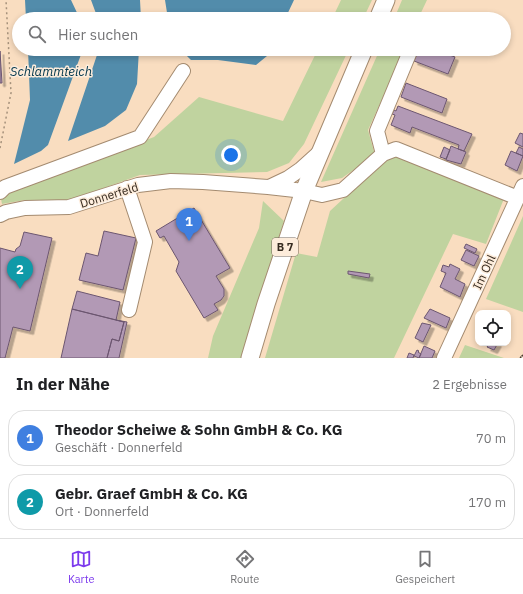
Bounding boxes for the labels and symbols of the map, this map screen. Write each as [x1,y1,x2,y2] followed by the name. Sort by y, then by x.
[10,63,92,80] water label: Schlammteich
[221,145,241,165] your location
[78,179,140,211] street label: Donnerfeld
[176,208,202,241] pin: 1
[272,238,298,256] road number: B 7
[469,252,499,292] street label: Im Ohl
[7,256,33,289] pin: 2

